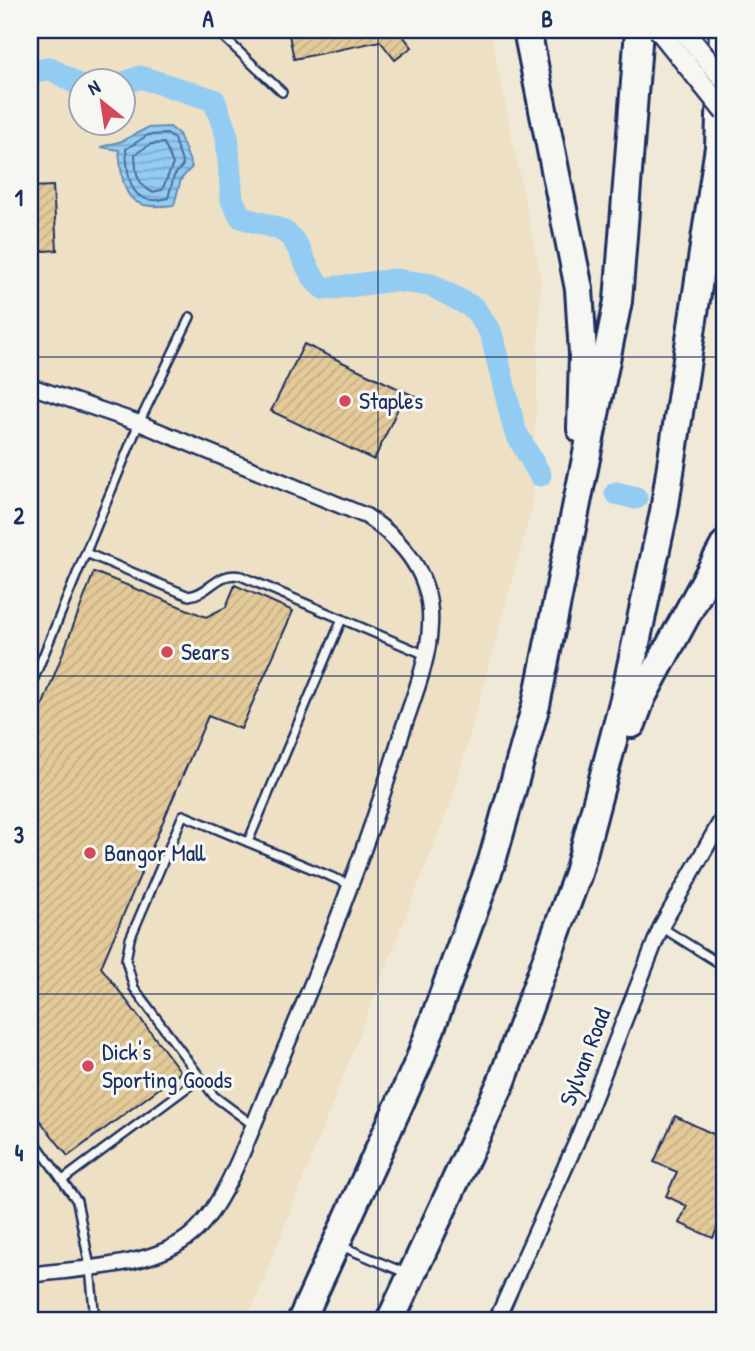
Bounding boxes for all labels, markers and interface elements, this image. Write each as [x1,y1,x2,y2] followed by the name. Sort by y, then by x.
[202,3,214,34] text: A
[541,3,553,34] text: B
[66,66,136,136] north arrow
[83,73,104,101] text: N
[15,182,23,213] text: 1
[359,384,423,416] place label: Staples
[337,393,353,409] marker: Staples
[14,500,25,531] text: 2
[181,635,229,667] place label: Sears
[159,644,175,660] marker: Sears
[14,819,24,850] text: 3
[104,836,206,868] place label: Bangor Mall
[82,845,98,861] marker: Bangor Mall
[551,1003,617,1110] street label: Sylvan Road
[102,1035,232,1095] place label: Dick's Sporting Goods
[80,1058,96,1074] marker: Dick's Sporting Goods
[15,1137,24,1168] text: 4

